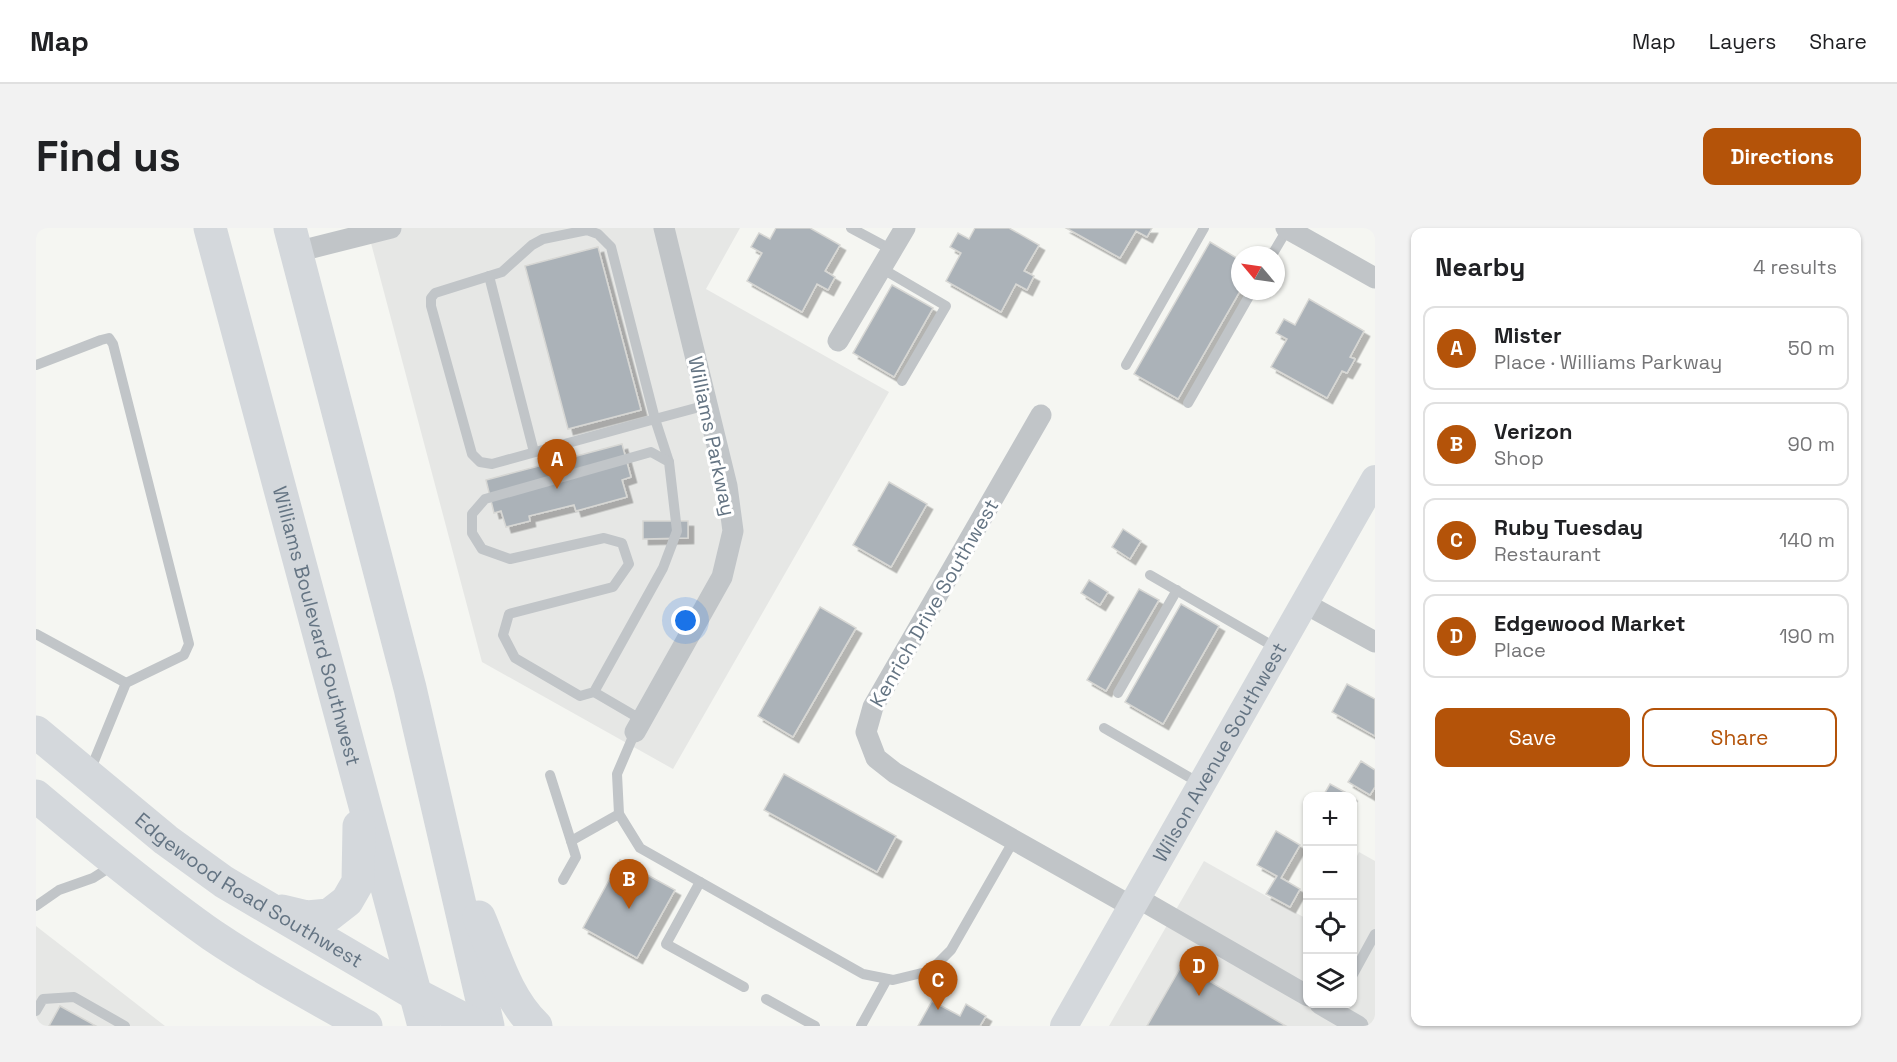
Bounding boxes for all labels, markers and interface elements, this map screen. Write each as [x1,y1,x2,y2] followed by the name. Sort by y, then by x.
[30,23,89,59] text: Map
[1632,28,1676,55] text: Map
[1709,28,1776,55] text: Layers
[1809,28,1867,55] text: Share
[1703,128,1861,185] button: Directions
[36,130,181,183] text: Find us
[1231,246,1285,300] north arrow
[1435,250,1525,284] text: Nearby
[1753,254,1837,280] text: 4 results
[1494,321,1562,349] text: Mister
[1450,335,1463,361] text: A
[1788,335,1835,361] text: 50 m
[1494,349,1722,375] text: Place · Williams Parkway
[682,354,742,518] street label: Williams Parkway
[1494,417,1572,445] text: Verizon
[1450,431,1463,457] text: B
[1788,431,1835,457] text: 90 m
[538,440,576,489] pin: A
[1494,445,1544,471] text: Shop
[267,483,367,769] street label: Williams Boulevard Southwest
[864,494,1004,712] street label: Kenrich Drive Southwest
[1494,513,1643,541] text: Ruby Tuesday
[1450,527,1463,553] text: C
[1779,527,1835,553] text: 140 m
[1494,541,1601,567] text: Restaurant
[671,606,700,635] your location
[1494,609,1686,637] text: Edgewood Market
[1450,623,1463,649] text: D
[1779,623,1835,649] text: 190 m
[1494,637,1546,663] text: Place
[1147,638,1292,867] street label: Wilson Avenue Southwest
[1435,708,1630,767] button: Save
[1642,708,1837,767] button: Share
[1303,792,1357,1008] map controls
[1303,792,1357,846] button: +
[130,807,368,974] street label: Edgewood Road Southwest
[1303,846,1357,900] button: −
[610,860,648,909] pin: B
[1303,900,1357,954] button: locate
[1180,946,1218,996] pin: D
[1303,954,1357,1008] button: layers
[918,960,958,1010] pin: C

